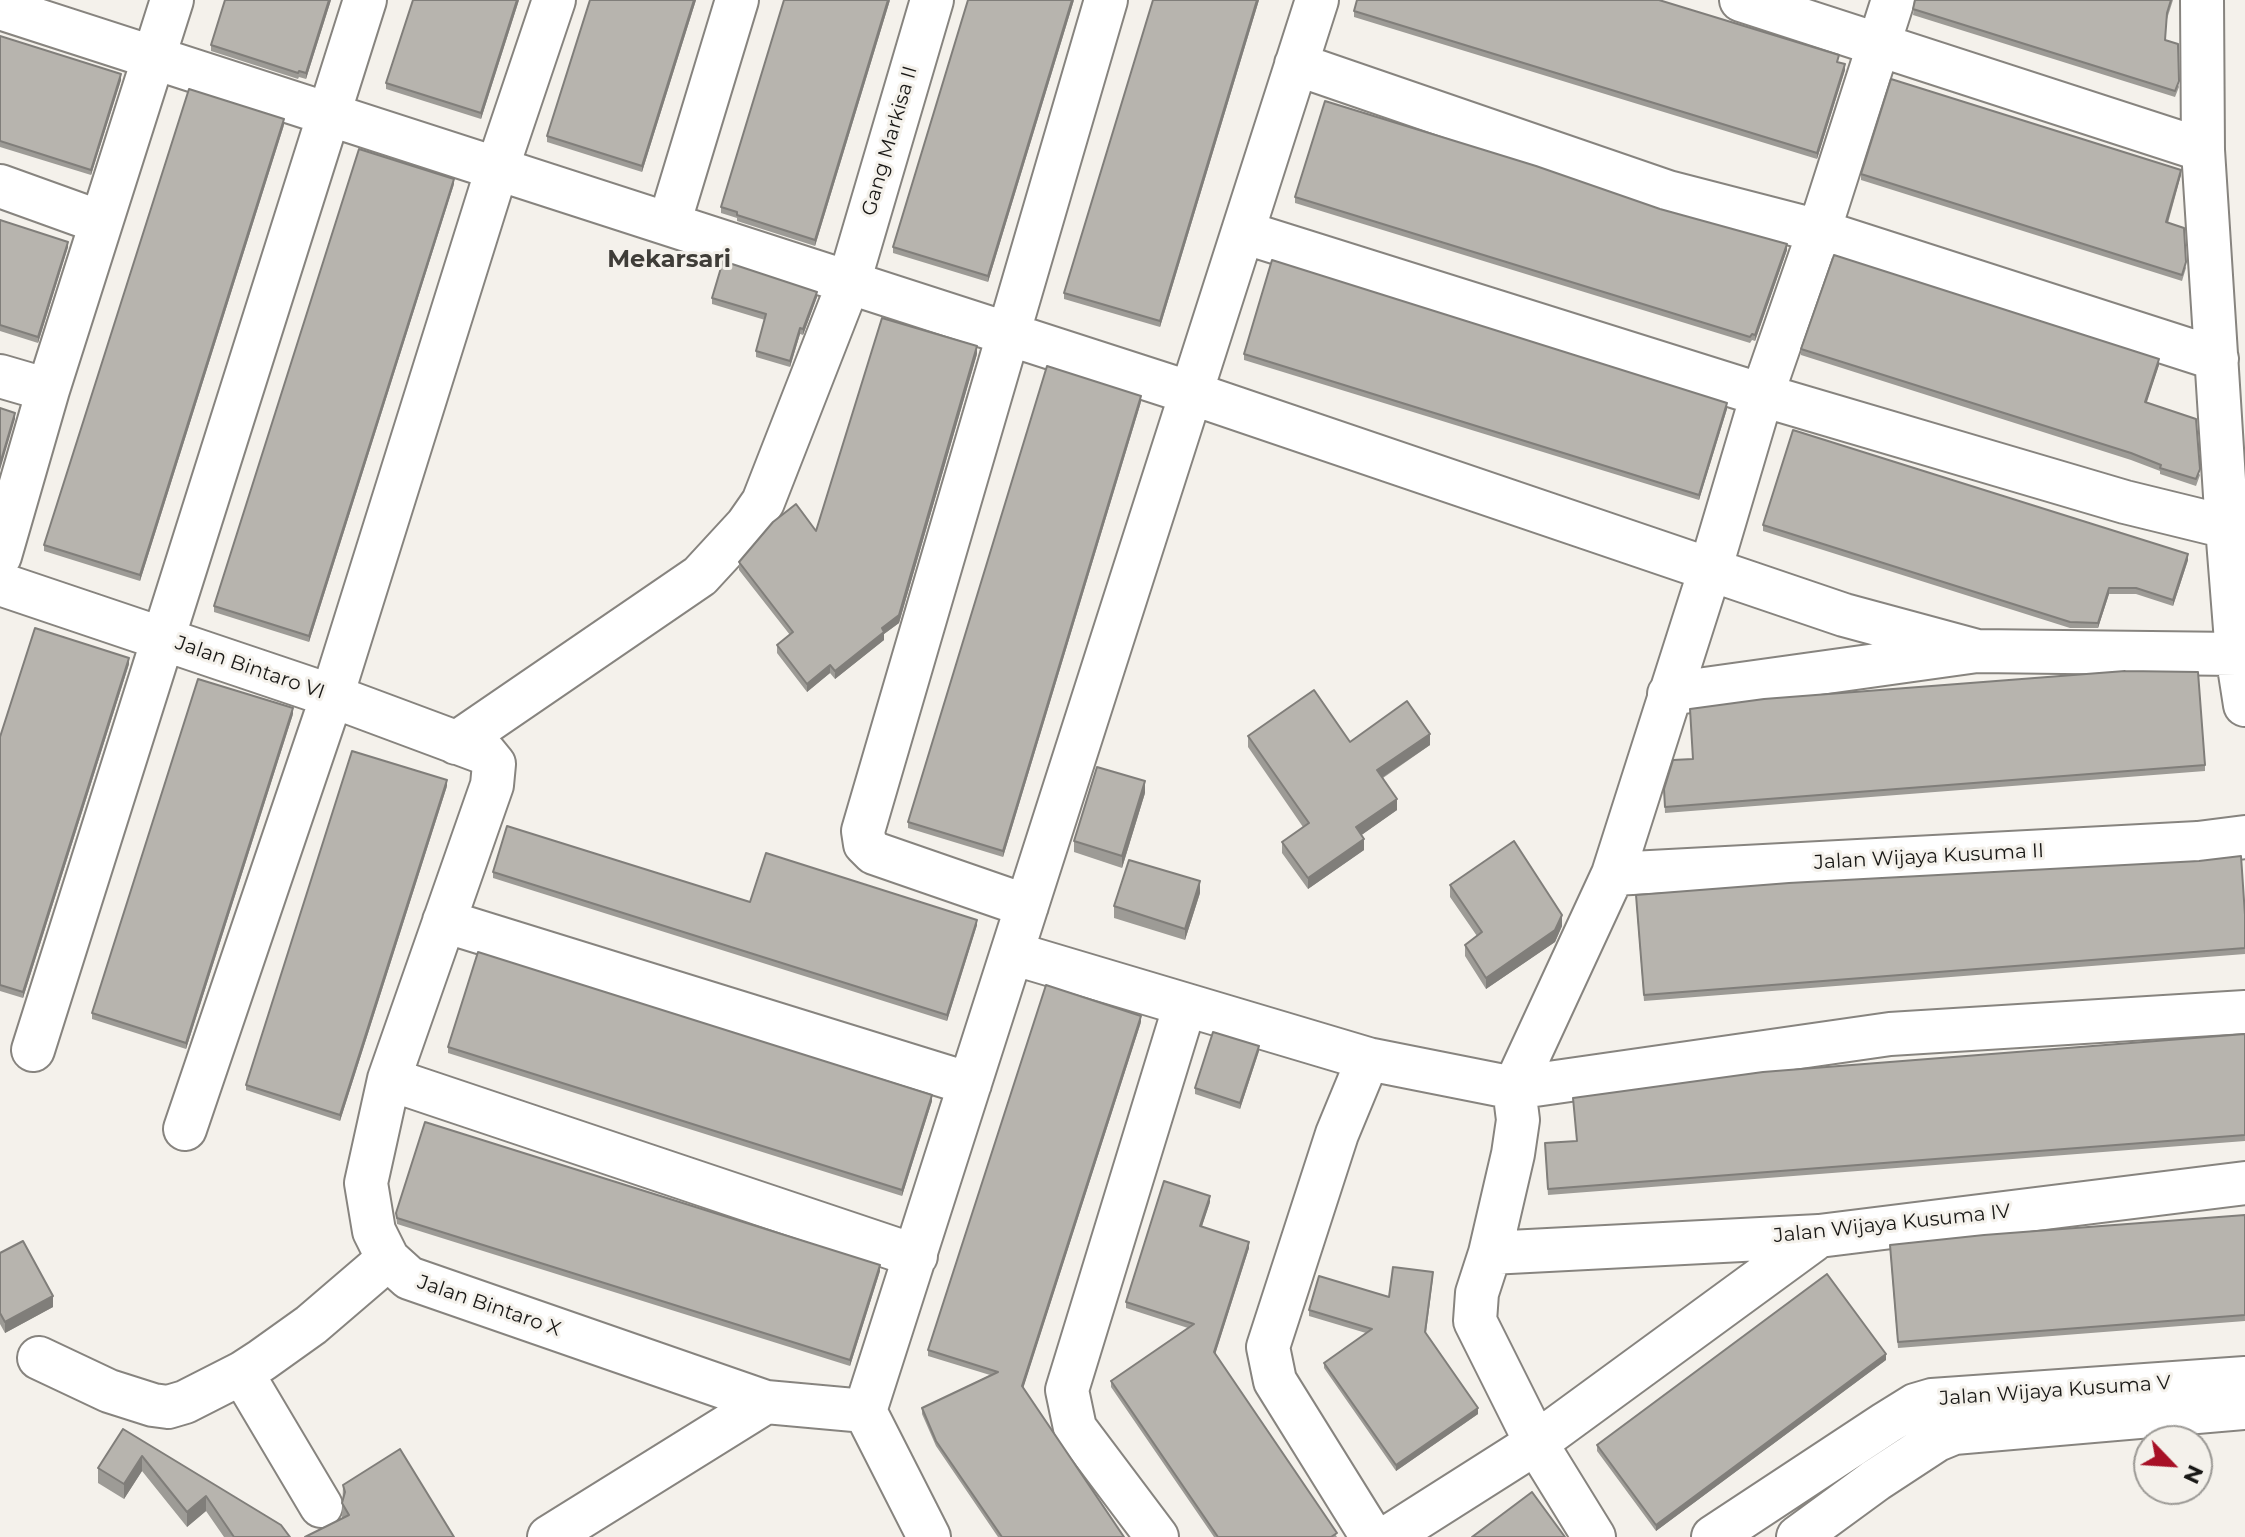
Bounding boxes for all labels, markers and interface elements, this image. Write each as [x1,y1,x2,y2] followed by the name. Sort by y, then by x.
[857,63,923,219] street label: Gang Markisa II
[607,246,731,274] district label: Mekarsari
[172,631,328,705] street label: Jalan Bintaro VI
[1813,839,2045,875] street label: Jalan Wijaya Kusuma II
[1772,1200,2012,1248] street label: Jalan Wijaya Kusuma IV
[414,1270,564,1342] street label: Jalan Bintaro X
[1938,1371,2172,1411] street label: Jalan Wijaya Kusuma V
[2133,1425,2213,1505] north arrow
[2177,1461,2209,1488] text: N

